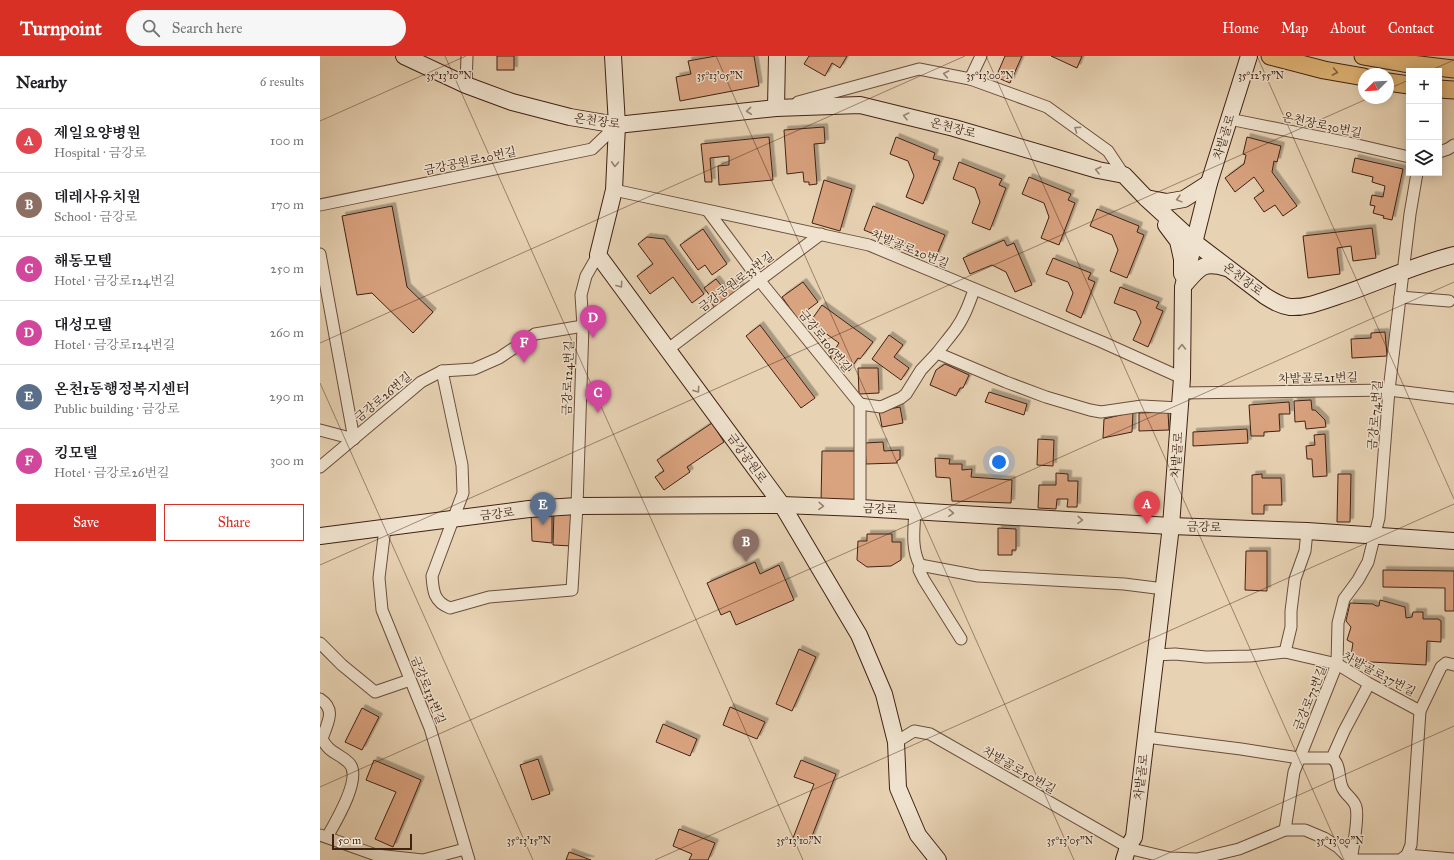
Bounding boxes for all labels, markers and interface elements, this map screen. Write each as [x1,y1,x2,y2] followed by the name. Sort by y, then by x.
[126,10,406,46] search box
[20,17,102,40] text: Turnpoint
[140,17,162,39] icon: search
[172,19,243,37] text: Search here
[1222,20,1259,37] text: Home
[1281,20,1308,37] text: Map
[1330,20,1366,37] text: About
[1388,20,1434,37] text: Contact
[1332,67,1338,75] one-way arrow
[1358,68,1394,104] north arrow
[1406,68,1442,176] map controls
[1406,68,1442,104] button: +
[426,70,472,82] text: 35°13'10"N
[697,70,744,82] text: 35°13'05"N
[966,70,1014,82] text: 35°13'00"N
[1238,70,1285,82] text: 35°12'55"N
[942,71,949,79] one-way arrow
[16,72,67,93] text: Nearby
[260,74,304,90] text: 6 results
[1406,104,1442,140] button: −
[746,106,752,115] one-way arrow
[1281,110,1363,140] street label: 온천장로30번길
[573,111,621,131] street label: 온천장로
[903,112,910,121] one-way arrow
[1211,112,1238,161] street label: 차밭골로
[929,115,978,141] street label: 온천장로
[54,124,141,142] text: 제일요양병원
[1074,126,1081,134] one-way arrow
[25,133,33,149] text: A
[270,133,304,149] text: 100 m
[1406,140,1442,176] button: layers
[423,144,517,178] street label: 금강공원로20번길
[54,145,146,161] text: Hospital · 금강로
[611,161,619,167] one-way arrow
[1095,166,1102,174] one-way arrow
[54,188,141,206] text: 데레사유치원
[1176,195,1183,203] one-way arrow
[25,197,33,213] text: B
[271,197,304,213] text: 170 m
[54,209,137,225] text: School · 금강로
[869,227,951,271] street label: 차밭골로20번길
[696,249,776,315] street label: 금강공원로33번길
[54,252,112,270] text: 해동모텔
[1220,259,1266,299] street label: 온천장로
[25,261,33,277] text: C
[270,261,304,277] text: 250 m
[54,273,175,289] text: Hotel · 금강로124번길
[615,281,623,288] one-way arrow
[580,305,606,338] pin: D
[796,307,854,375] street label: 금강로106번길
[54,316,112,334] text: 대성모텔
[24,325,34,341] text: D
[270,325,304,341] text: 260 m
[511,330,537,363] pin: F
[54,337,175,353] text: Hotel · 금강로124번길
[560,340,576,416] street label: 금강로124번길
[1178,344,1186,350] one-way arrow
[352,369,414,425] street label: 금강로26번길
[1278,370,1358,386] street label: 차밭골로21번길
[1365,379,1385,451] street label: 금강로74번길
[54,380,190,398] text: 온천1동행정복지센터
[585,380,611,413] pin: C
[692,385,699,392] one-way arrow
[24,389,34,405] text: E
[269,389,304,405] text: 290 m
[54,401,180,417] text: Public building · 금강로
[724,430,770,486] street label: 금강공원로
[1168,431,1186,479] street label: 차밭골로
[54,444,97,462] text: 킹모텔
[989,452,1009,472] your location
[25,453,33,469] text: F
[270,453,304,469] text: 300 m
[54,465,170,481] text: Hotel · 금강로26번길
[1134,491,1160,524] pin: A
[530,492,556,525] pin: E
[862,501,898,517] street label: 금강로
[818,502,824,511] one-way arrow
[16,504,156,541] button: Save
[164,504,304,541] button: Share
[479,505,516,523] street label: 금강로
[948,508,954,517] one-way arrow
[1077,516,1083,525] one-way arrow
[1186,519,1222,535] street label: 금강로
[733,529,759,562] pin: B
[1340,649,1418,699] street label: 차밭골로37번길
[408,654,448,726] street label: 금강로131번길
[1291,663,1329,733] street label: 금강로73번길
[980,743,1058,797] street label: 차밭골로50번길
[1131,753,1151,801] street label: 차밭골로
[332,832,412,851] scale bar
[338,834,361,847] text: 50 m
[507,835,552,847] text: 35°13'15"N
[776,835,822,847] text: 35°13'10"N
[1047,835,1094,847] text: 35°13'05"N
[1316,835,1364,847] text: 35°13'00"N

